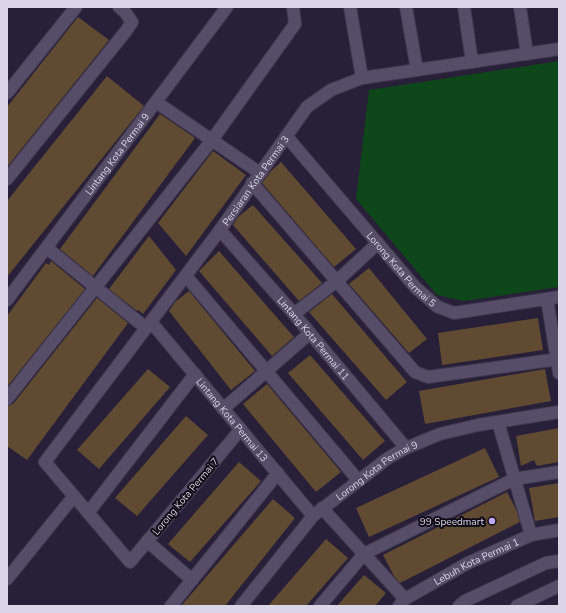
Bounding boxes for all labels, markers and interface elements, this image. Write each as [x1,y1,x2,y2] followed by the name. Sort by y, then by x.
[82,110,153,198] street label: Lintang Kota Permai 9
[219,133,293,229] street label: Persiaran Kota Permai 3
[363,229,439,310] street label: Lorong Kota Permai 5
[274,294,352,383] street label: Lintang Kota Permai 11
[193,375,271,465] street label: Lintang Kota Permai 13
[333,438,420,504] street label: Lorong Kota Permai 9
[149,455,222,538] street label: Lorong Kota Permai 7
[420,515,484,529] place label: 99 Speedmart
[487,516,497,526] marker: 99 Speedmart
[432,535,521,589] street label: Lebuh Kota Permai 1

